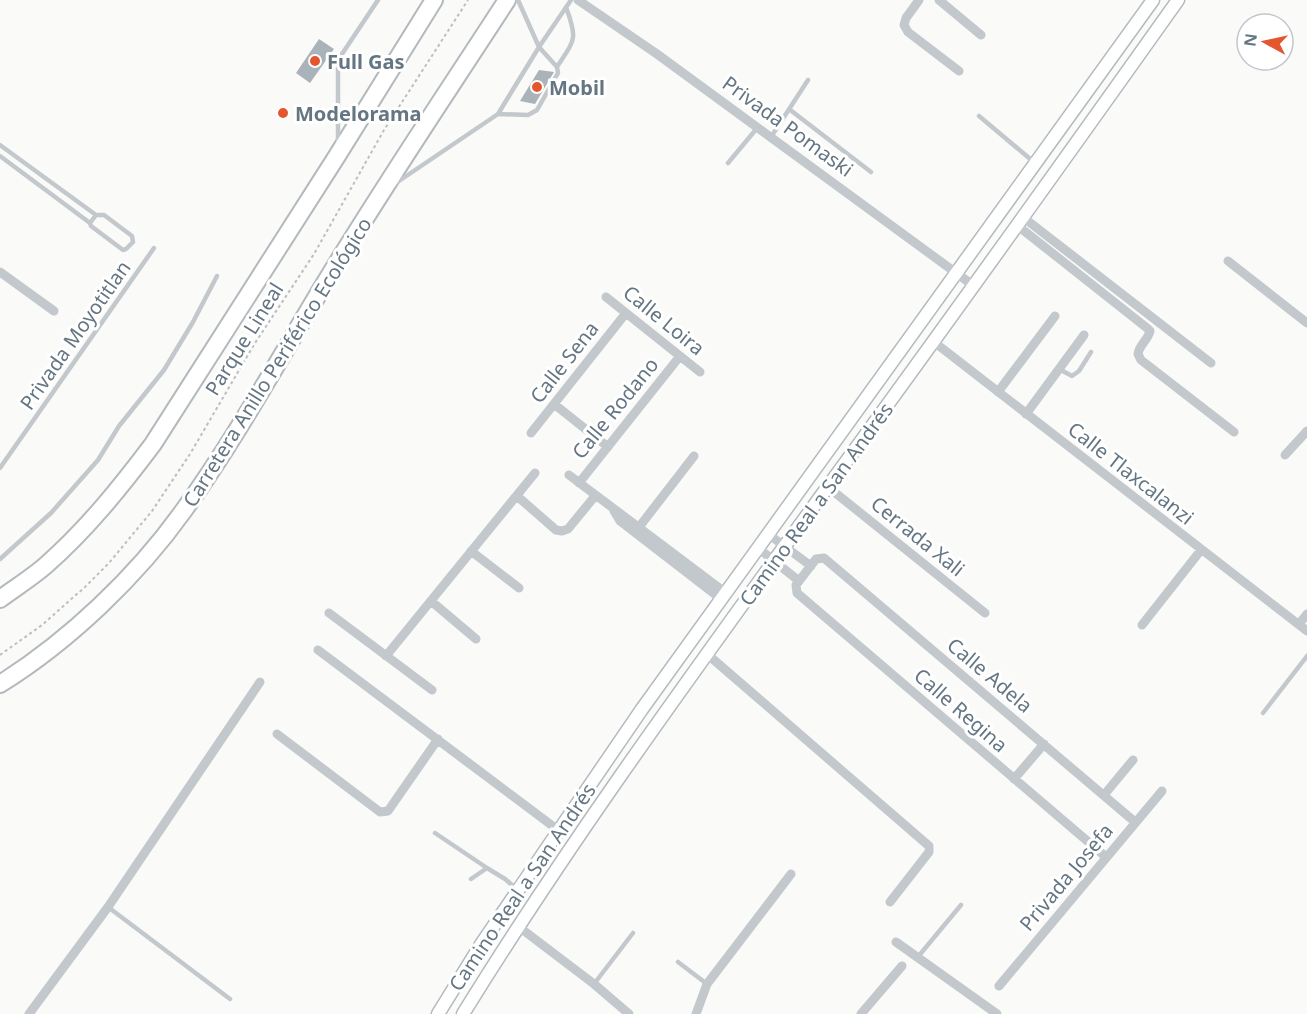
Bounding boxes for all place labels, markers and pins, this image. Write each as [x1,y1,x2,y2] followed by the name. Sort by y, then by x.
[327,48,405,75] place label: Full Gas
[308,54,322,68] marker: Full Gas
[549,74,605,101] place label: Mobil
[530,80,544,94] marker: Mobil
[295,100,421,127] place label: Modelorama
[276,106,290,120] marker: Modelorama

